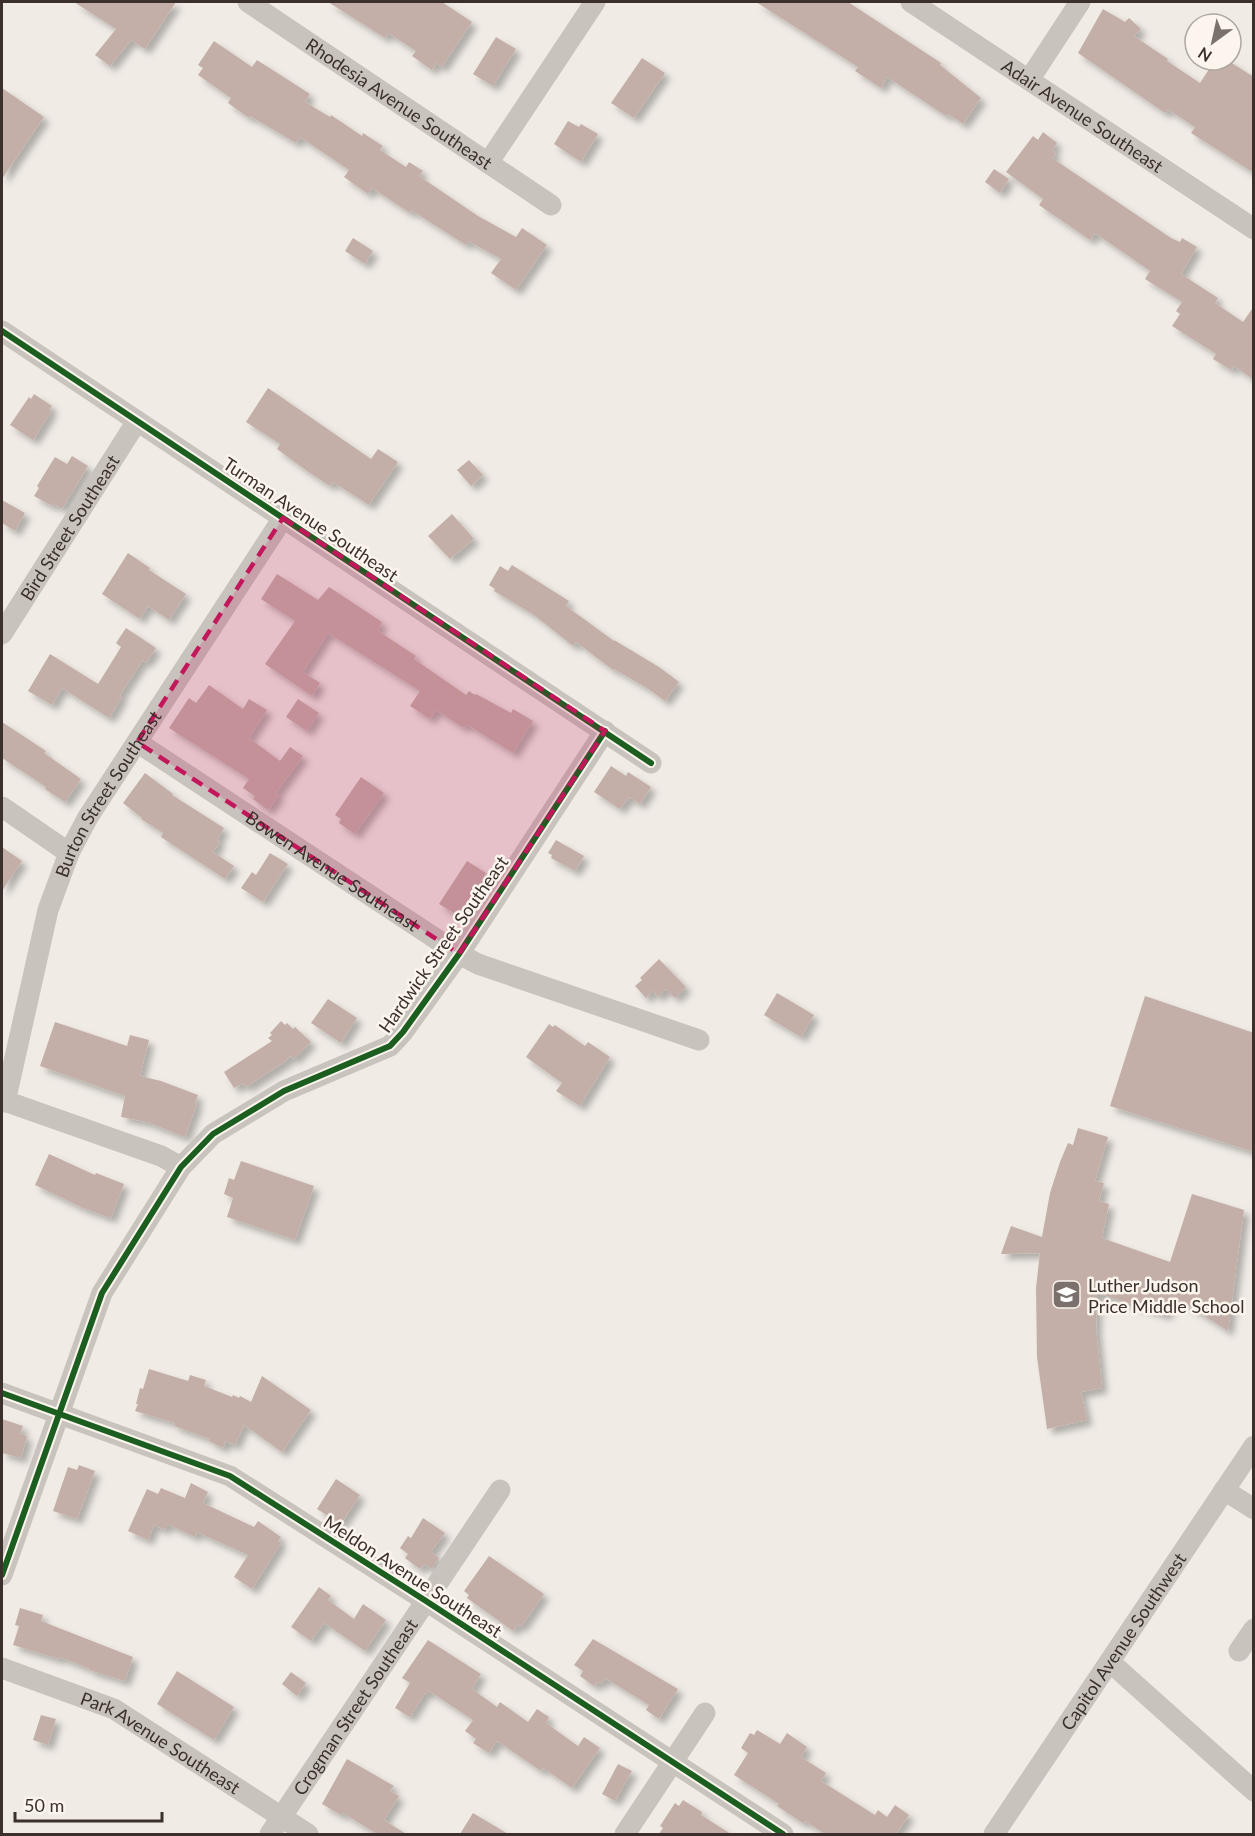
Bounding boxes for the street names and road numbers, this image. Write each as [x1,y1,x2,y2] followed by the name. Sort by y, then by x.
[302,33,497,174] street label: Rhodesia Avenue Southeast
[998,54,1168,177] street label: Adair Avenue Southeast
[15,450,124,604] street label: Bird Street Southeast
[219,452,403,586] street label: Turman Avenue Southeast
[50,706,166,880] street label: Burton Street Southeast
[242,806,424,936] street label: Bowen Avenue Southeast
[374,851,513,1037] street label: Hardwick Street Southeast
[320,1510,507,1642] street label: Meldon Avenue Southeast
[1056,1548,1191,1734] street label: Capitol Avenue Southwest
[288,1614,422,1799] street label: Crogman Street Southeast
[78,1687,245,1799] street label: Park Avenue Southeast

